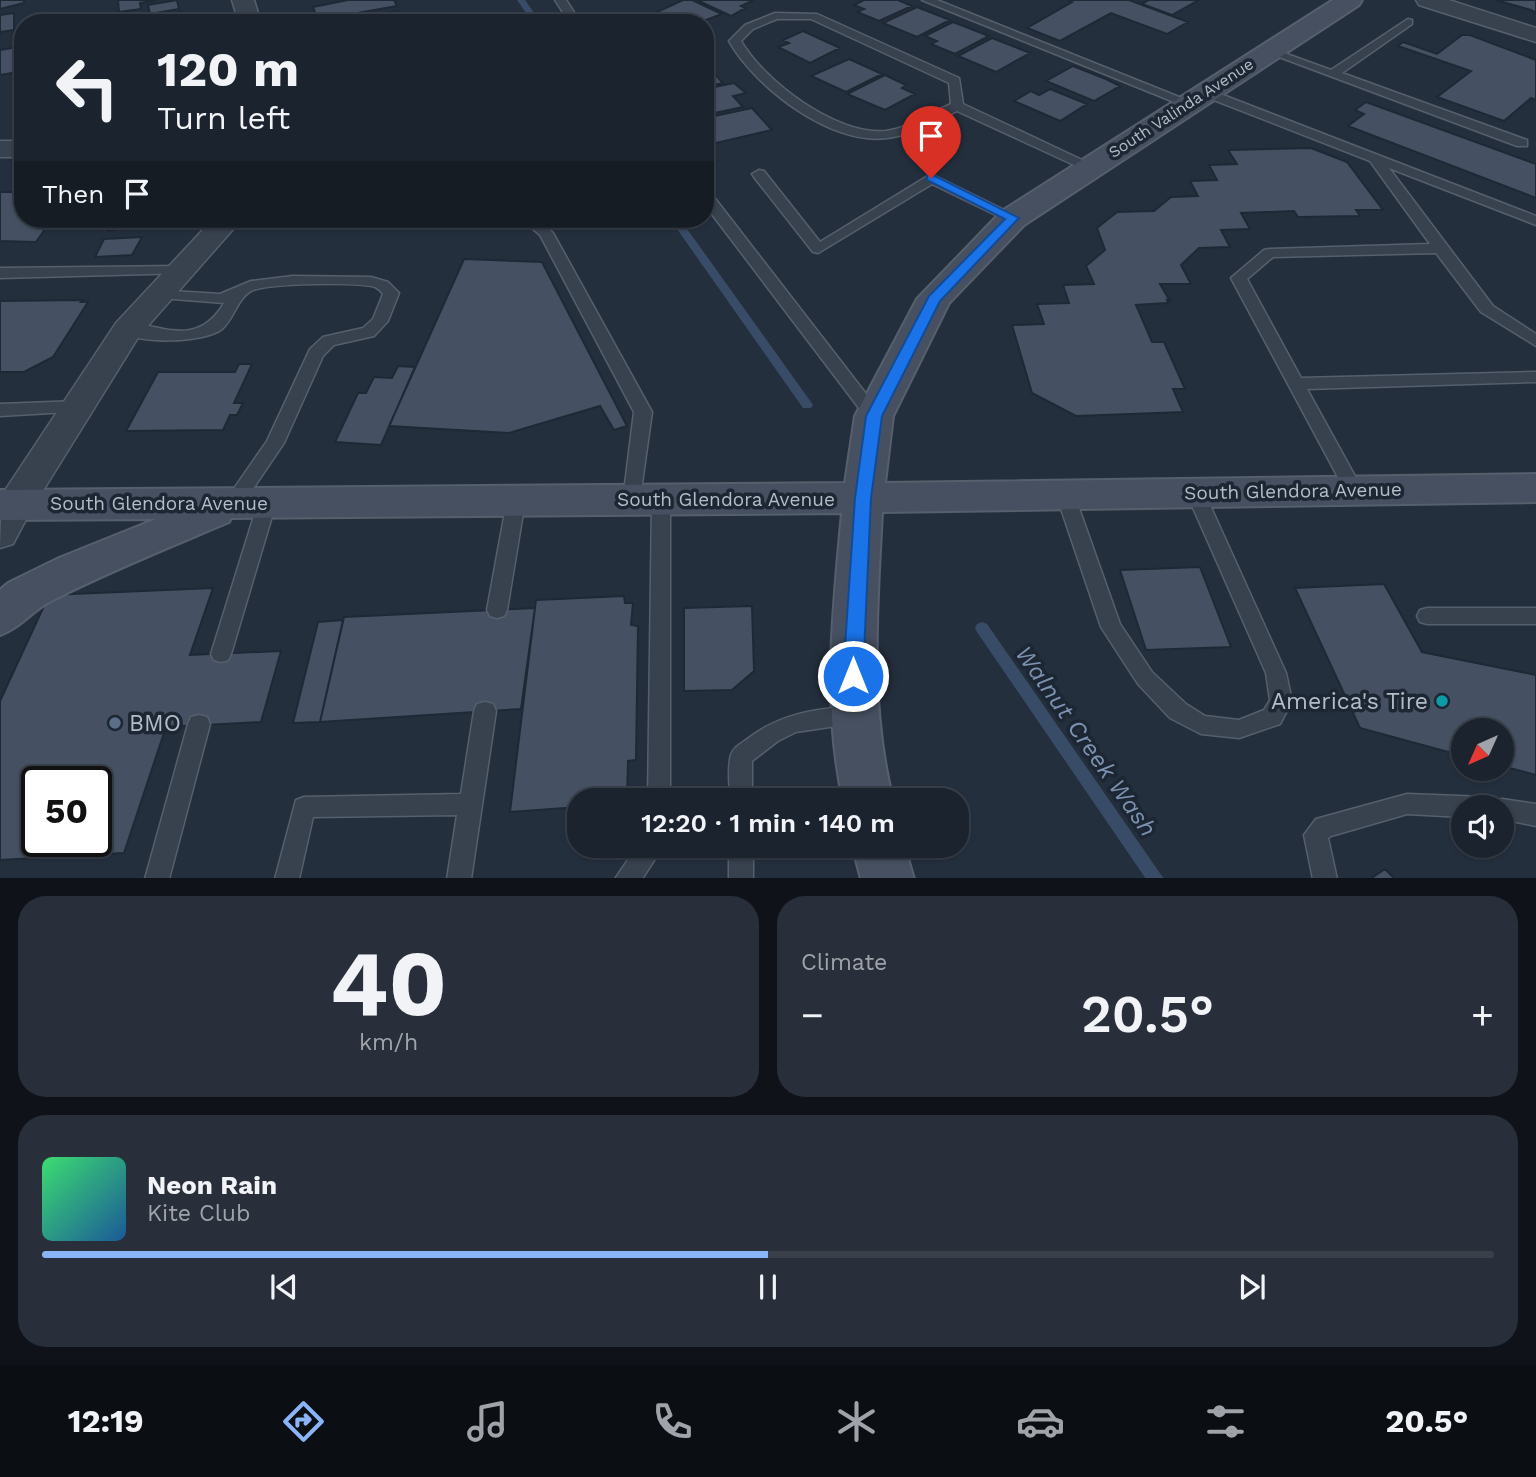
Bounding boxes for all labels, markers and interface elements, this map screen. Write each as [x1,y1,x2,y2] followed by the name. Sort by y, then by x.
[157,40,299,98] text: 120 m
[42,42,133,133] icon: left
[1105,54,1257,162] street label: South Valinda Avenue
[157,99,290,137] text: Turn left
[901,106,961,178] pin
[912,117,950,155] icon: arrive
[118,175,156,213] icon: arrive
[42,179,104,209] text: Then
[1184,478,1402,504] street label: South Glendora Avenue
[617,488,835,511] street label: South Glendora Avenue
[50,492,268,515] street label: South Glendora Avenue
[816,639,890,713] position arrow
[1010,640,1162,842] water label: Walnut Creek Wash
[1271,688,1428,715] place label: America's Tire
[1434,693,1450,709] marker: America's Tire
[129,710,181,737] place label: BMO
[107,715,123,731] marker: BMO
[1451,718,1514,780] north arrow
[1451,718,1514,858] map controls
[21,766,112,857] speed limit sign: 50
[1451,795,1514,858] button: sound
[641,808,895,838] text: 12:20 · 1 min · 140 m
[330,930,447,1037] text: 40
[801,949,887,976] text: Climate
[1081,984,1214,1045] text: 20.5°
[801,993,824,1037] text: −
[1471,993,1494,1037] text: +
[359,1029,418,1056] text: km/h
[147,1170,277,1200] text: Neon Rain
[147,1200,250,1227] text: Kite Club
[265,1268,303,1306] icon: previous
[749,1268,787,1306] icon: pause
[1233,1268,1271,1306] icon: next
[279,1397,328,1446] icon: directions
[463,1397,512,1446] icon: music
[648,1397,697,1446] icon: phone
[832,1397,881,1446] icon: climate
[1016,1397,1065,1446] icon: car
[1201,1397,1250,1446] icon: filters
[68,1402,144,1440] text: 12:19
[1385,1402,1468,1440] text: 20.5°

